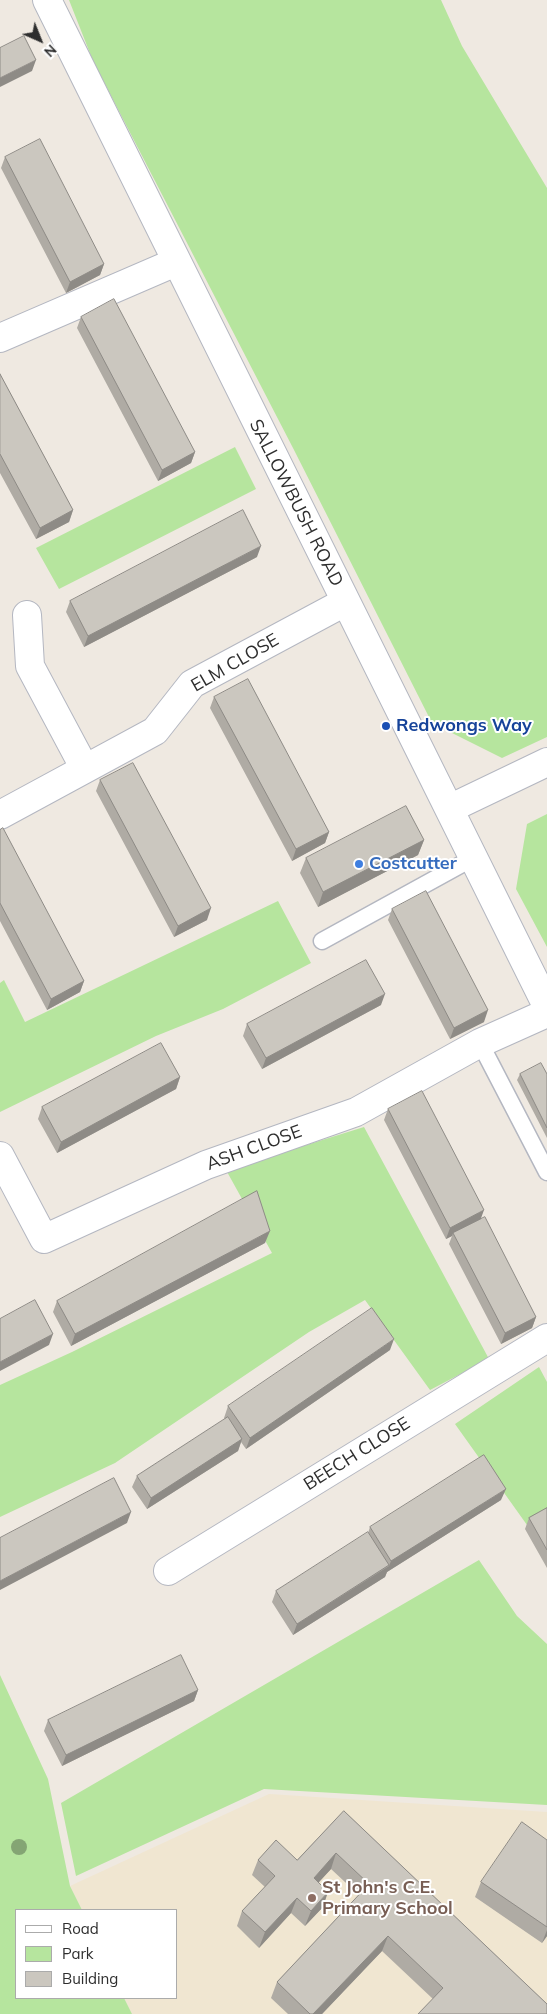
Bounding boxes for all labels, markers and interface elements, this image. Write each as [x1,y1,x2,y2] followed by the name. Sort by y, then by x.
[15,15,65,65] north arrow
[40,41,60,61] text: N
[244,416,348,590] street label: SALLOWBUSH ROAD
[187,629,283,697] street label: ELM CLOSE
[396,715,532,737] place label: Redwongs Way
[380,720,392,732] marker: Redwongs Way
[369,853,457,875] place label: Costcutter
[353,858,365,870] marker: Costcutter
[203,1121,305,1175] street label: ASH CLOSE
[300,1413,414,1495] street label: BEECH CLOSE
[322,1877,453,1920] place label: St John's C.E. Primary School
[306,1892,318,1904] marker: St John's C.E. Primary School
[15,1909,178,1999] legend
[62,1919,99,1938] text: Road
[62,1944,94,1963] text: Park
[62,1969,118,1988] text: Building

